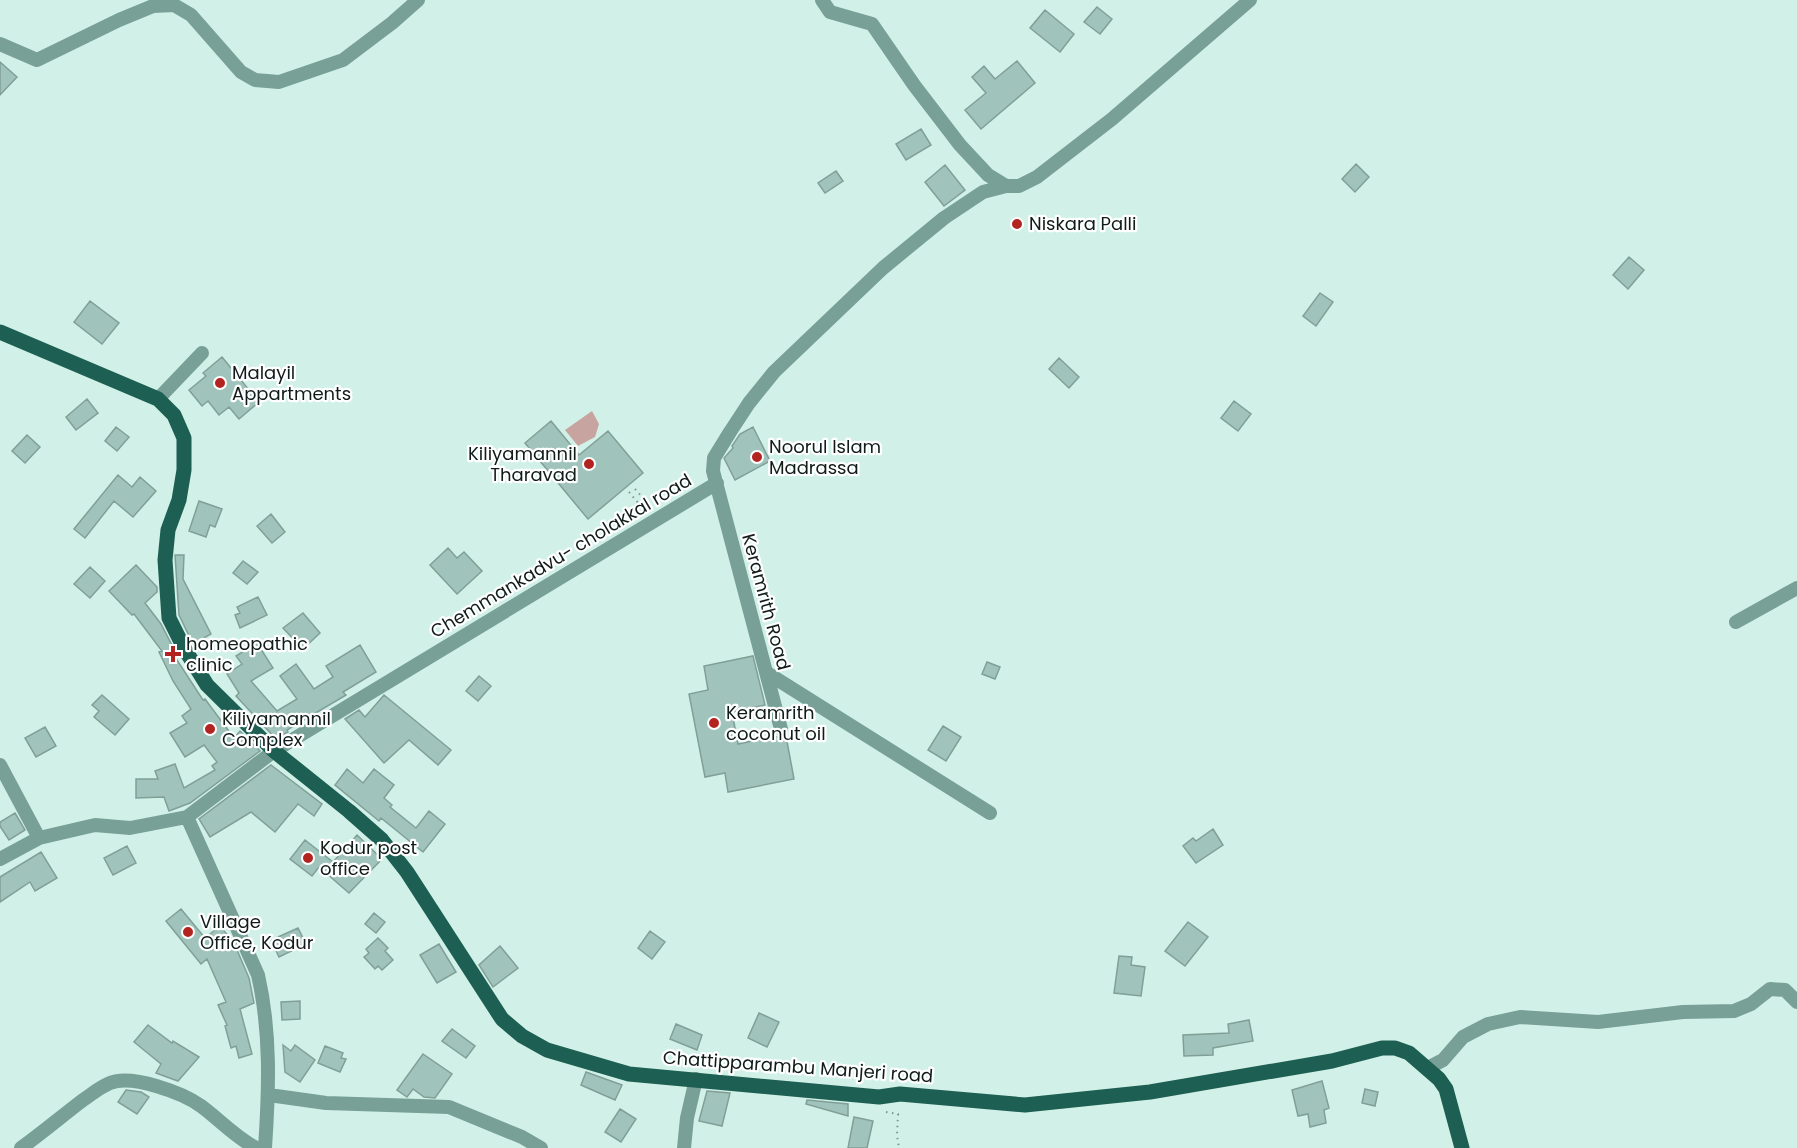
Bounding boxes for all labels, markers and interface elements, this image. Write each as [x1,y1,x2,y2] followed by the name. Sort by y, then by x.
[1029,211,1136,236] place label: Niskara Palli
[1010,217,1024,231] marker: Niskara Palli
[232,360,351,406] place label: Malayil Appartments
[213,376,227,390] marker: Malayil Appartments
[769,434,881,480] place label: Noorul Islam Madrassa
[468,441,577,487] place label: Kiliyamannil Tharavad
[750,450,764,464] marker: Noorul Islam Madrassa
[582,457,596,471] marker: Kiliyamannil Tharavad
[426,468,696,644] street label: Chemmankadvu- cholakkal road
[736,531,797,673] street label: Keramrith Road
[186,631,308,677] place label: homeopathic clinic
[164,645,182,663] marker: homeopathic clinic
[726,700,826,746] place label: Keramrith coconut oil
[222,706,331,752] place label: Kiliyamannil Complex
[707,716,721,730] marker: Keramrith coconut oil
[203,722,217,736] marker: Kiliyamannil Complex
[320,835,417,881] place label: Kodur post office
[301,851,315,865] marker: Kodur post office
[200,909,314,955] place label: Village Office, Kodur
[181,925,195,939] marker: Village Office, Kodur
[662,1045,934,1088] street label: Chattipparambu Manjeri road

